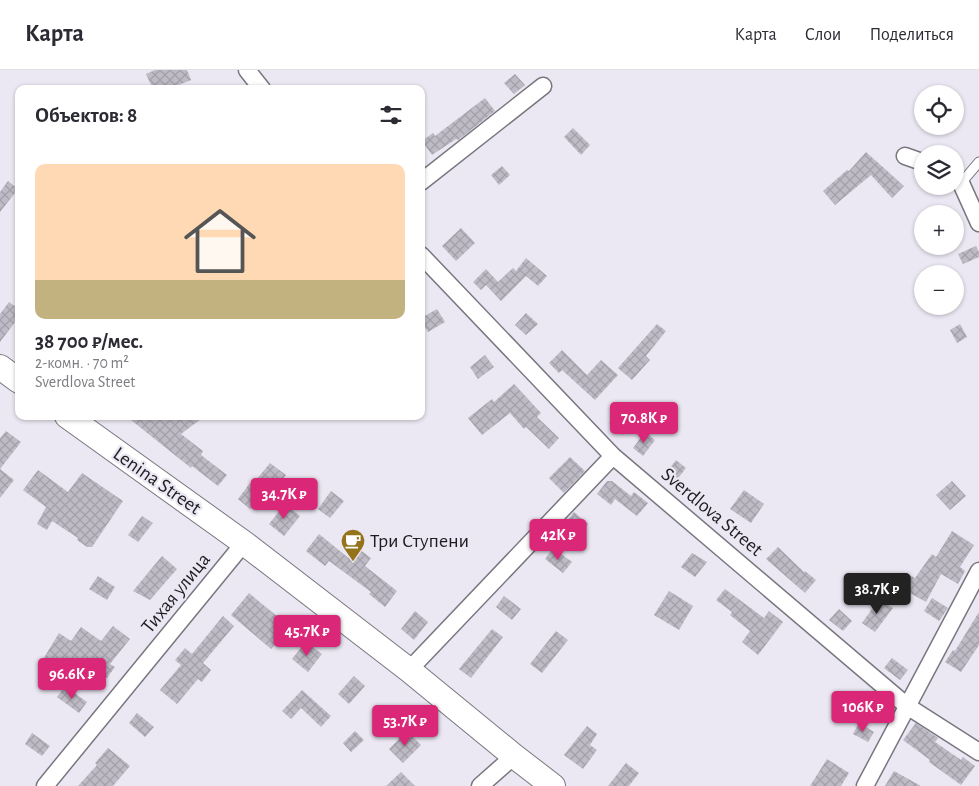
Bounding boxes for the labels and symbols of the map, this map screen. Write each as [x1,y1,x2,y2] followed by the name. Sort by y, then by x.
[598,402,690,444] pin: 70.8K ₽
[109,443,205,519] street label: Lenina Street
[658,464,767,560] street label: Sverdlova Street
[238,478,330,520] pin: 34.7K ₽
[523,518,593,561] pin: 42K ₽
[340,528,366,562] cafe icon: Три Ступени
[370,531,469,551] place label: Три Ступени
[138,549,214,637] street label: Тихая улица
[831,572,923,615] pin: 38.7K ₽
[261,614,353,657] pin: 45.7K ₽
[26,658,118,700] pin: 96.6K ₽
[822,690,904,733] pin: 106K ₽
[359,704,451,747] pin: 53.7K ₽

